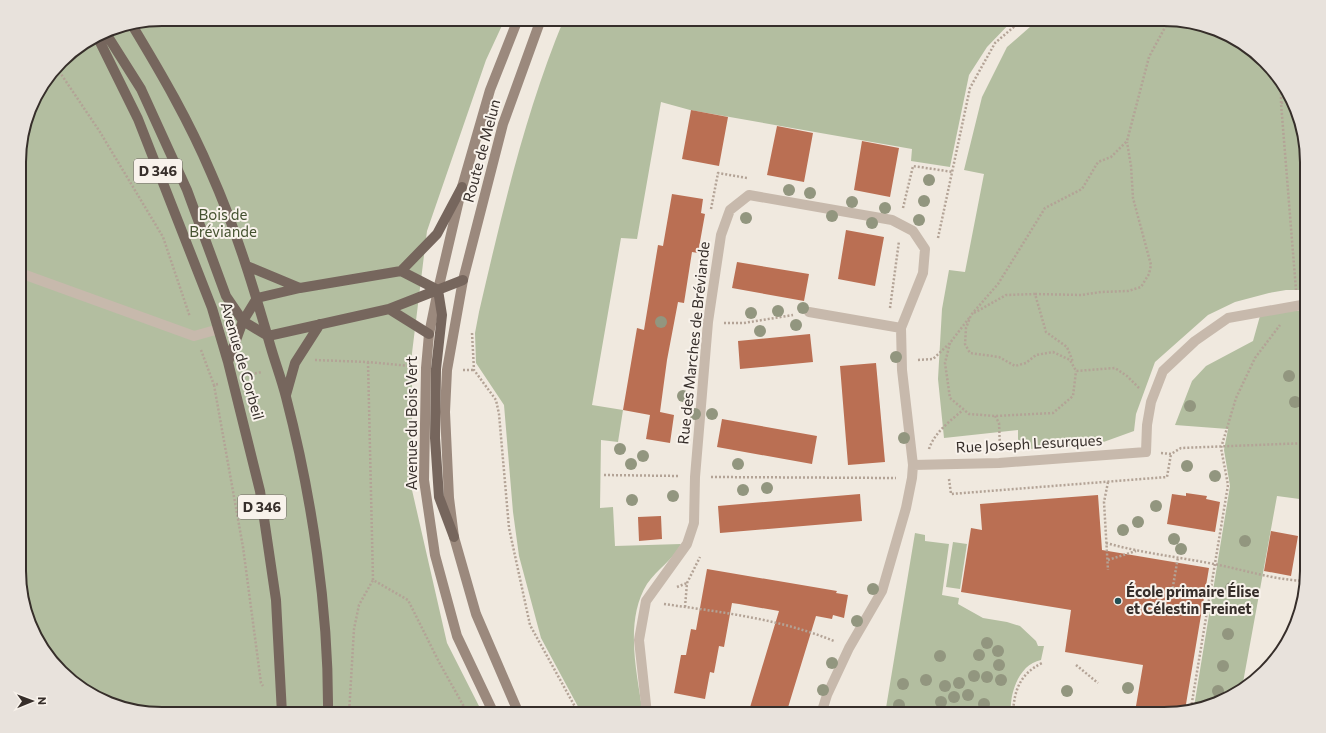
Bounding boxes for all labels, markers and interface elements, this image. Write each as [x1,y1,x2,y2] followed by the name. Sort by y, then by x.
[459,97,503,204] street label: Route de Melun
[134,159,182,183] road number: D 346
[189,205,257,240] park label: Bois de Bréviande
[673,240,713,445] street label: Rue des Marches de Bréviande
[217,300,268,422] street label: Avenue de Corbeil
[402,356,420,490] street label: Avenue du Bois Vert
[955,430,1103,456] street label: Rue Joseph Lesurques
[238,495,286,519] road number: D 346
[1126,582,1259,617] place label: École primaire Élise et Célestin Freinet
[1113,596,1123,606] marker: École primaire Élise et Célestin Freinet
[12,681,52,721] north arrow
[36,697,49,705] text: N

